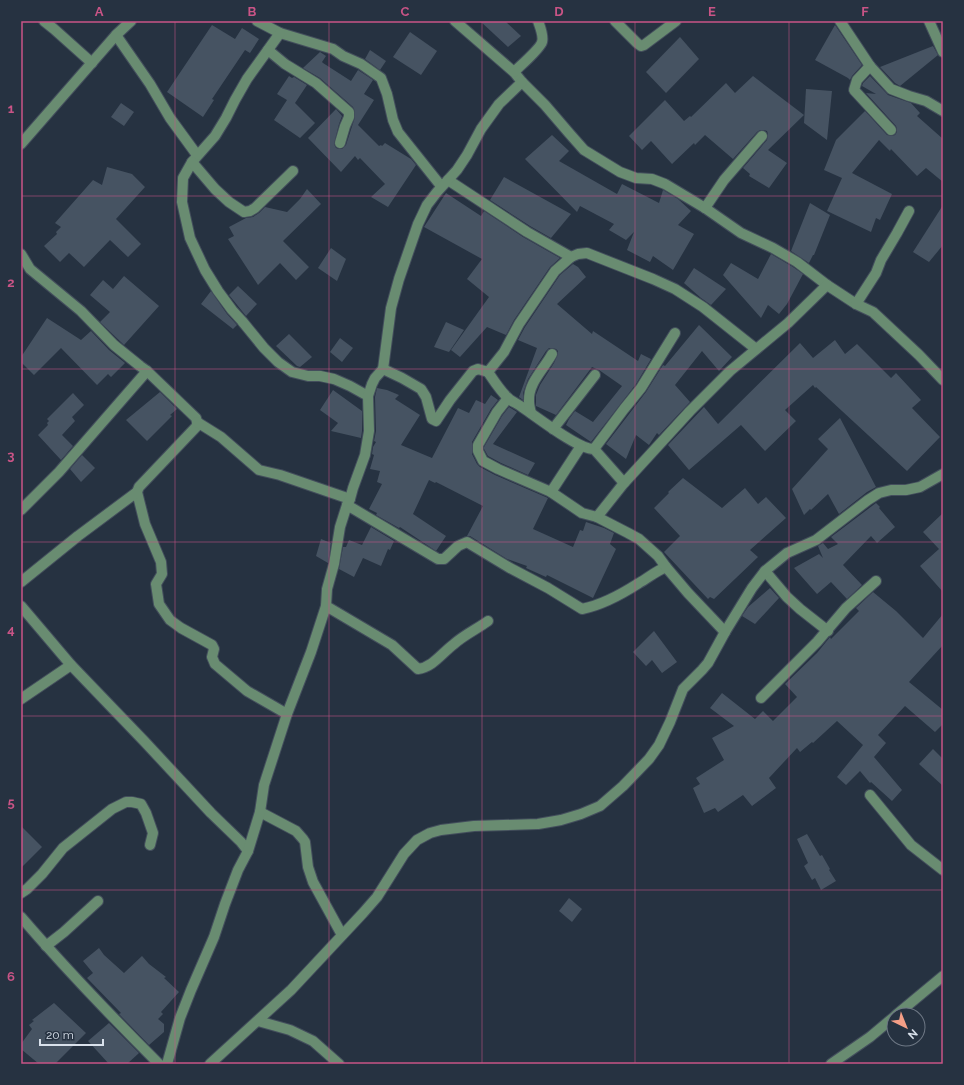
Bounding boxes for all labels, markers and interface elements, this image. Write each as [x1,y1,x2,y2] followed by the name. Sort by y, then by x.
[95,4,104,19] text: A
[248,4,257,19] text: B
[401,4,410,19] text: C
[554,4,564,19] text: D
[708,4,716,19] text: E
[861,4,869,19] text: F
[8,101,15,116] text: 1
[7,275,15,290] text: 2
[7,448,15,463] text: 3
[7,622,15,637] text: 4
[7,795,15,810] text: 5
[7,969,15,984] text: 6
[886,1007,926,1047] north arrow
[40,1021,103,1047] scale bar
[905,1026,920,1042] text: N
[46,1028,74,1042] text: 20 m

